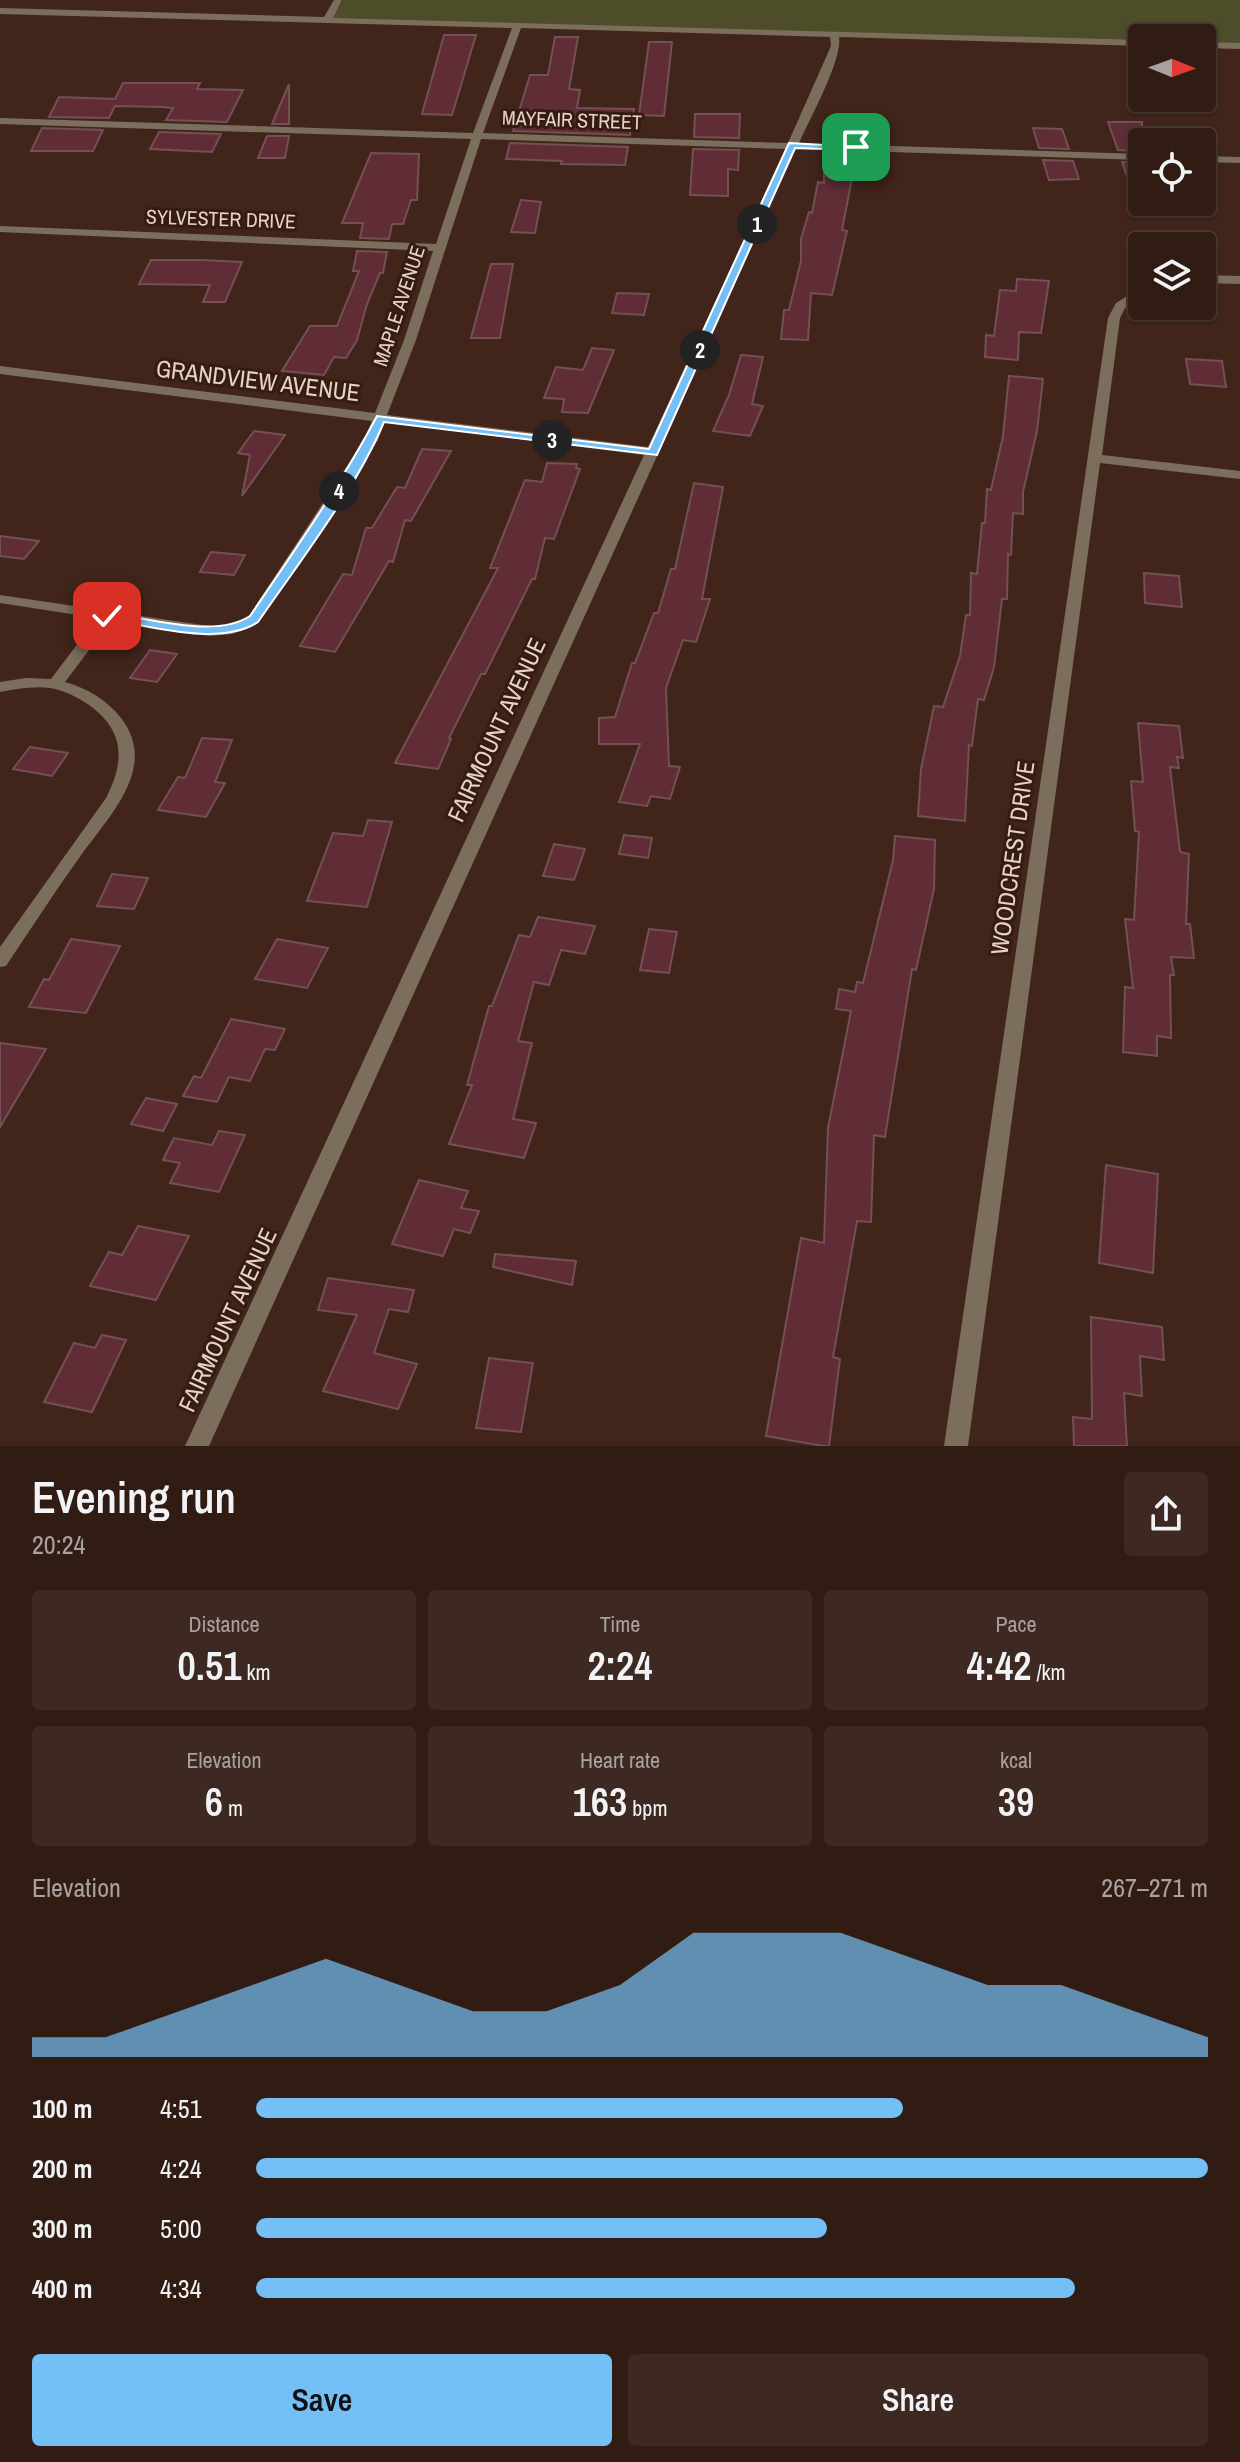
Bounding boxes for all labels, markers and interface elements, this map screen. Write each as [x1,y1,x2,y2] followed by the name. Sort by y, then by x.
[1128,24,1216,112] north arrow
[1128,24,1216,320] map controls
[502,104,642,135] street label: MAYFAIR STREET
[822,113,890,181] pin
[834,125,878,169] icon: arrive
[1128,128,1216,216] button: locate
[146,202,296,235] street label: SYLVESTER DRIVE
[737,204,777,244] pin: 1
[752,209,762,239] text: 1
[1128,232,1216,320] button: layers
[366,242,431,370] street label: MAPLE AVENUE
[680,330,720,370] pin: 2
[695,335,705,365] text: 2
[154,352,362,408] street label: GRANDVIEW AVENUE
[532,420,572,460] pin: 3
[547,425,557,455] text: 3
[319,471,359,511] pin: 4
[334,476,344,506] text: 4
[73,582,141,650] pin
[85,594,129,638] icon: check
[439,632,553,827] street label: FAIRMOUNT AVENUE
[983,759,1041,957] street label: WOODCREST DRIVE
[170,1222,284,1417] street label: FAIRMOUNT AVENUE
[32,1467,236,1527] text: Evening run
[1124,1472,1208,1556] button: share
[32,1527,85,1562] text: 20:24
[188,1609,260,1639] text: Distance
[600,1609,640,1639] text: Time
[995,1609,1037,1639] text: Pace
[178,1639,241,1692] text: 0.51
[587,1639,653,1692] text: 2:24
[966,1639,1031,1692] text: 4:42
[241,1657,270,1687] text: km
[1031,1657,1066,1687] text: /km
[186,1745,262,1775] text: Elevation
[580,1745,660,1775] text: Heart rate
[1000,1745,1032,1775] text: kcal
[205,1775,223,1828] text: 6
[573,1775,627,1828] text: 163
[998,1775,1034,1828] text: 39
[223,1793,243,1823] text: m
[627,1793,667,1823] text: bpm
[32,1870,121,1905] text: Elevation
[1101,1870,1208,1905] text: 267–271 m
[32,2091,92,2126] text: 100 m
[160,2091,202,2126] text: 4:51
[32,2151,92,2186] text: 200 m
[160,2151,202,2186] text: 4:24
[32,2211,92,2246] text: 300 m
[160,2211,202,2246] text: 5:00
[32,2271,92,2306] text: 400 m
[160,2271,202,2306] text: 4:34
[32,2354,612,2446] button: Save
[628,2354,1208,2446] button: Share

